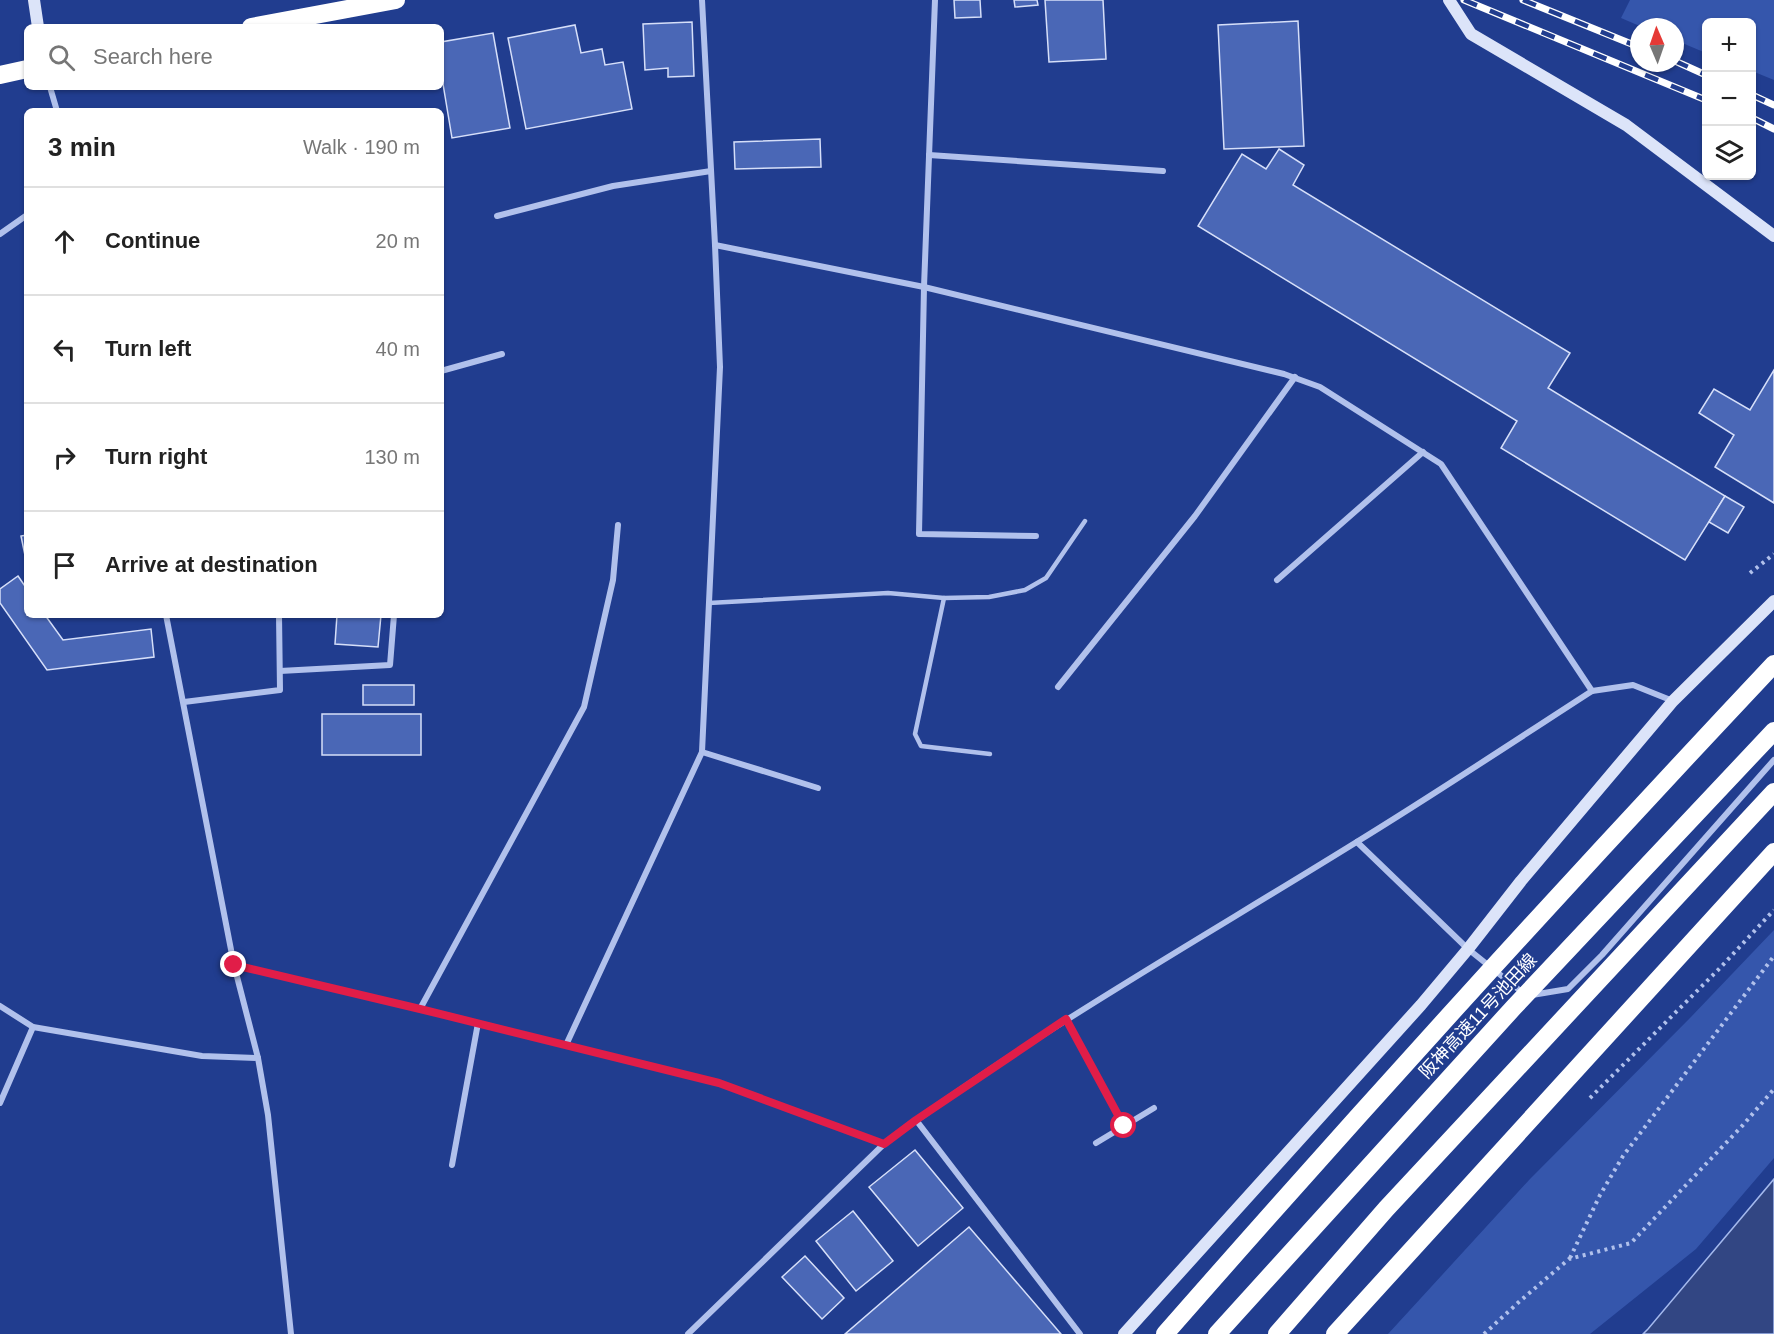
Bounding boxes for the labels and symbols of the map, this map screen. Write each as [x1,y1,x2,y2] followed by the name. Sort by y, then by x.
[1630,18,1684,72] north arrow
[1415,950,1541,1082] street label: 阪神高速11号池田線
[220,951,246,977] route end
[1110,1112,1136,1138] route start

